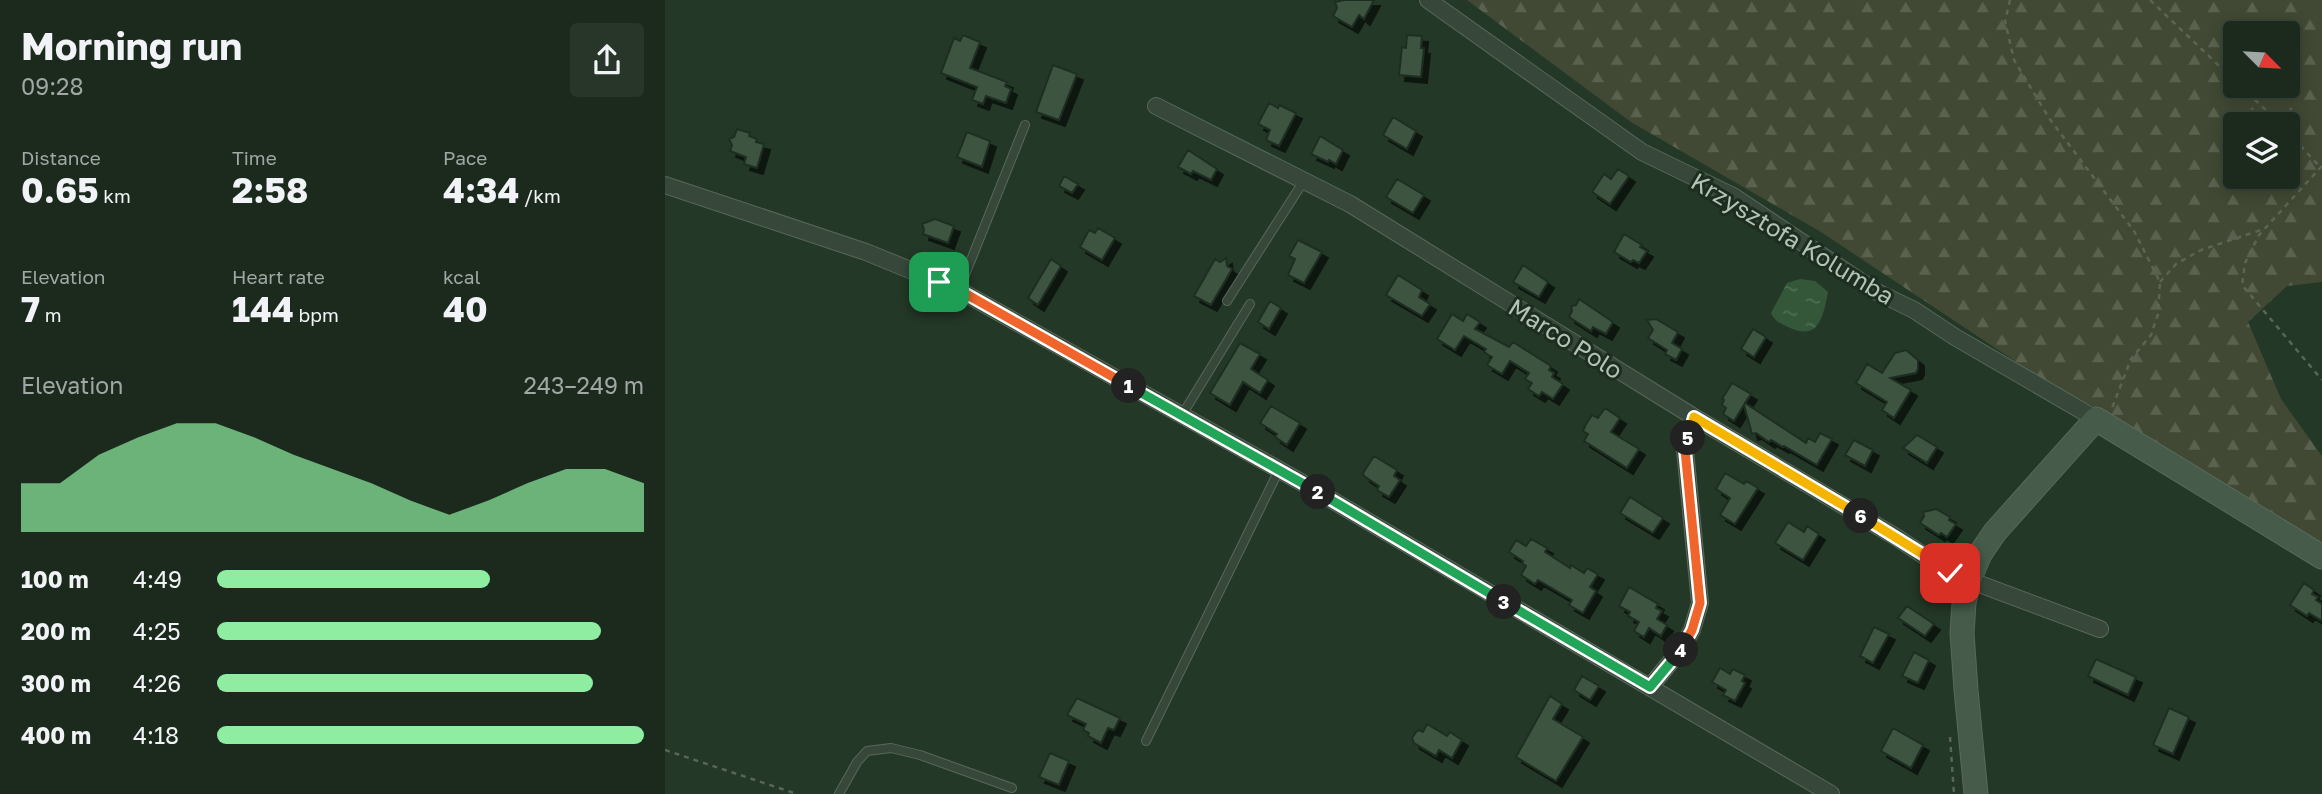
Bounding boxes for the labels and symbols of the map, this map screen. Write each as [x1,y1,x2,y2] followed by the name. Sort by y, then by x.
[2223,21,2299,98] north arrow
[1686,166,1900,310] street label: Krzysztofa Kolumba
[909,252,969,312] pin
[1504,292,1628,384] street label: Marco Polo
[1112,368,1147,404] pin: 1
[1671,420,1705,456] pin: 5
[1301,475,1335,510] pin: 2
[1843,498,1879,534] pin: 6
[1920,543,1980,603] pin
[1487,584,1521,620] pin: 3
[1663,632,1699,668] pin: 4

